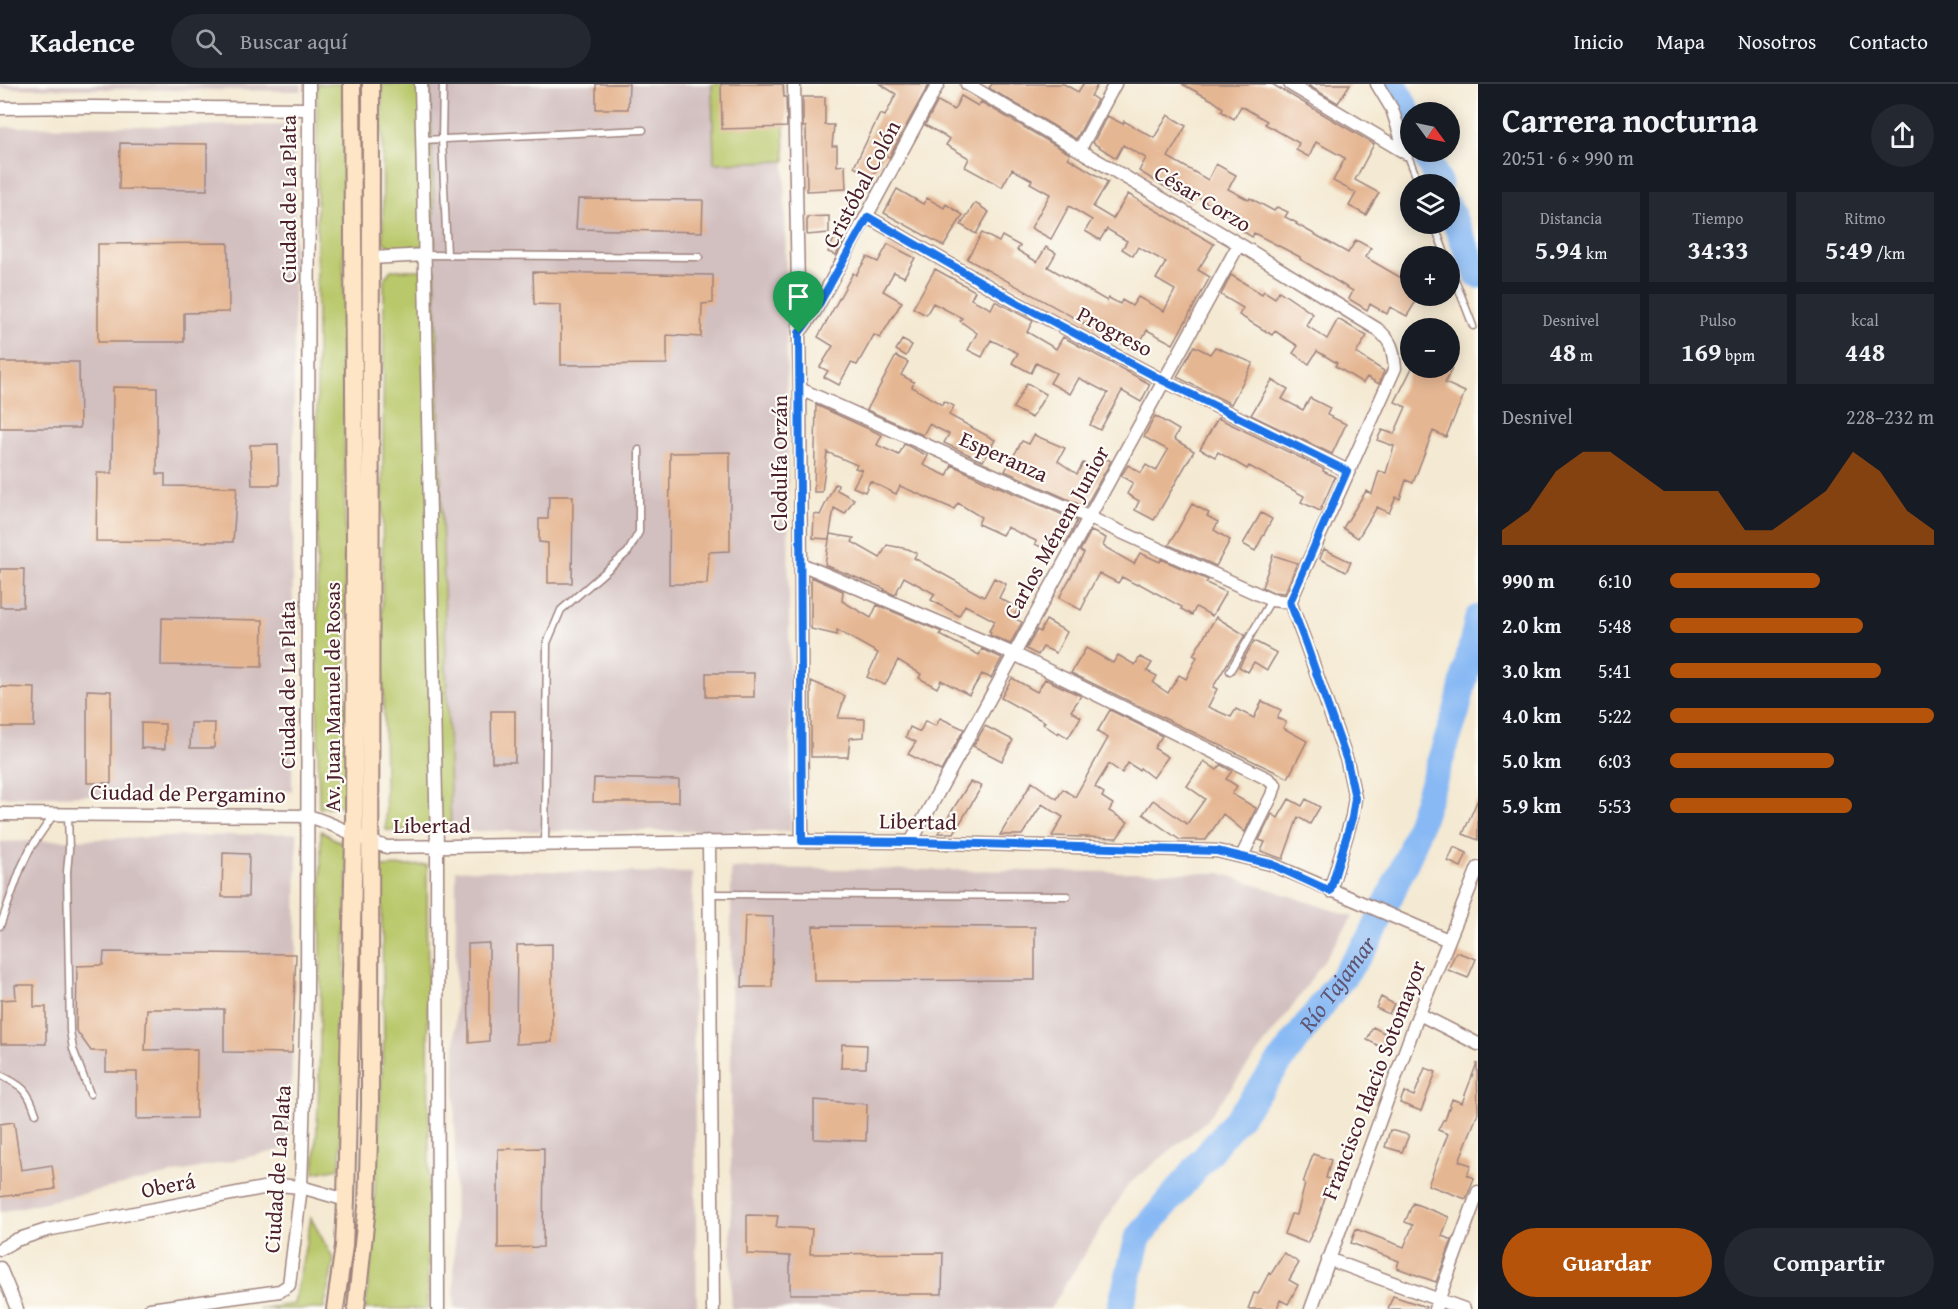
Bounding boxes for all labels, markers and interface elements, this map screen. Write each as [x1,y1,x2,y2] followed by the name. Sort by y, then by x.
[171,14,591,68] search box
[30,21,135,62] text: Kadence
[192,25,225,58] icon: search
[240,25,347,57] text: Buscar aquí
[1574,26,1624,57] text: Inicio
[1657,26,1705,57] text: Mapa
[1738,26,1816,57] text: Nosotros
[1849,26,1928,57] text: Contacto
[1502,96,1758,144] text: Carrera nocturna
[1400,102,1460,162] north arrow
[1400,102,1460,378] map controls
[1871,104,1934,167] button: share
[272,114,304,283] street label: Ciudad de La Plata
[814,114,908,254] street label: Cristóbal Colón
[1502,143,1634,172] text: 20:51 · 6 × 990 m
[1148,156,1258,240] street label: César Corzo
[1400,174,1460,234] button: layers
[1540,206,1602,230] text: Distancia
[1693,206,1743,230] text: Tiempo
[1845,206,1885,230] text: Ritmo
[1535,230,1583,269] text: 5.94
[1687,230,1749,269] text: 34:33
[1825,230,1873,269] text: 5:49
[1583,241,1607,265] text: km
[1873,241,1905,265] text: /km
[1400,246,1460,306] button: +
[773,271,824,333] pin
[782,280,815,313] icon: arrive
[1071,298,1159,364] street label: Progreso
[1543,308,1599,332] text: Desnivel
[1700,308,1736,332] text: Pulso
[1851,308,1879,332] text: kcal
[1400,318,1460,378] button: −
[1549,332,1576,371] text: 48
[1681,332,1721,371] text: 169
[1845,332,1885,371] text: 448
[1576,343,1593,367] text: m
[1721,343,1755,367] text: bpm
[763,394,795,531] street label: Clodulfa Orzán
[1502,402,1573,431] text: Desnivel
[1846,402,1934,431] text: 228–232 m
[955,422,1054,490] street label: Esperanza
[995,439,1117,625] street label: Carlos Ménem Junior
[1502,566,1555,595] text: 990 m
[1598,566,1632,595] text: 6:10
[316,582,348,812] street label: Av. Juan Manuel de Rosas
[271,600,303,769] street label: Ciudad de La Plata
[1502,611,1561,640] text: 2.0 km
[1598,611,1632,640] text: 5:48
[1502,656,1561,685] text: 3.0 km
[1598,656,1632,685] text: 5:41
[1502,701,1561,730] text: 4.0 km
[1598,701,1632,730] text: 5:22
[1502,746,1561,775] text: 5.0 km
[1598,746,1632,775] text: 6:03
[90,775,286,811] street label: Ciudad de Pergamino
[1502,791,1561,820] text: 5.9 km
[1598,791,1632,820] text: 5:53
[879,804,957,838] street label: Libertad
[393,809,471,841] street label: Libertad
[1289,928,1385,1040] water label: Río Tajamar
[1313,956,1433,1204] street label: Francisco Idacio Sotomayor
[255,1083,299,1254] street label: Ciudad de La Plata
[138,1164,198,1206] street label: Oberá
[1502,1228,1712,1297] button: Guardar
[1724,1228,1934,1297] button: Compartir

